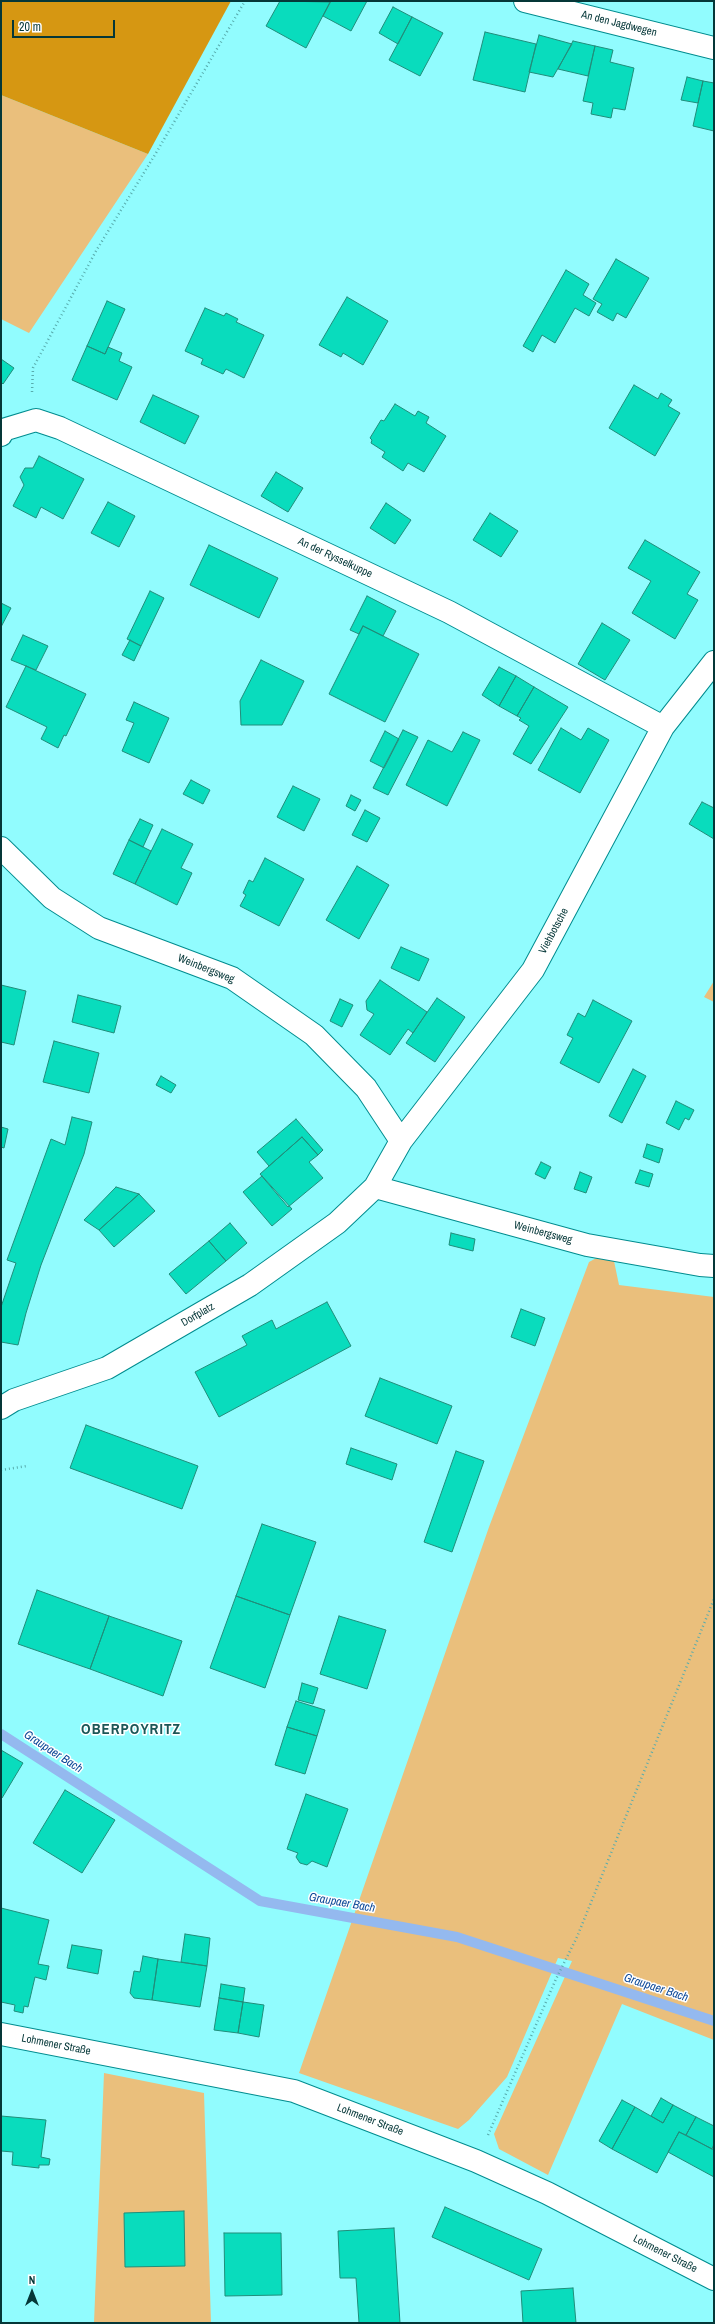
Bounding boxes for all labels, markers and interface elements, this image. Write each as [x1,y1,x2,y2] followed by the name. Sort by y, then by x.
[580,8,658,40] street label: An den Jagdwegen
[14,12,117,38] scale bar
[19,19,41,35] text: 20 m
[296,535,374,581] street label: An der Rysselkuppe
[536,906,572,956] street label: Viehbotsche
[176,952,236,986] street label: Weinbergsweg
[512,1219,574,1247] street label: Weinbergsweg
[179,1300,217,1330] street label: Dorfplatz
[81,1721,181,1739] district label: OBERPOYRITZ
[21,1728,85,1776] water label: Graupaer Bach
[308,1890,376,1916] water label: Graupaer Bach
[622,1971,690,2005] water label: Graupaer Bach
[20,2032,92,2058] street label: Lohmener Straße
[335,2101,405,2139] street label: Lohmener Straße
[631,2232,699,2276] street label: Lohmener Straße
[12,2272,52,2312] north arrow
[29,2273,35,2287] text: N

